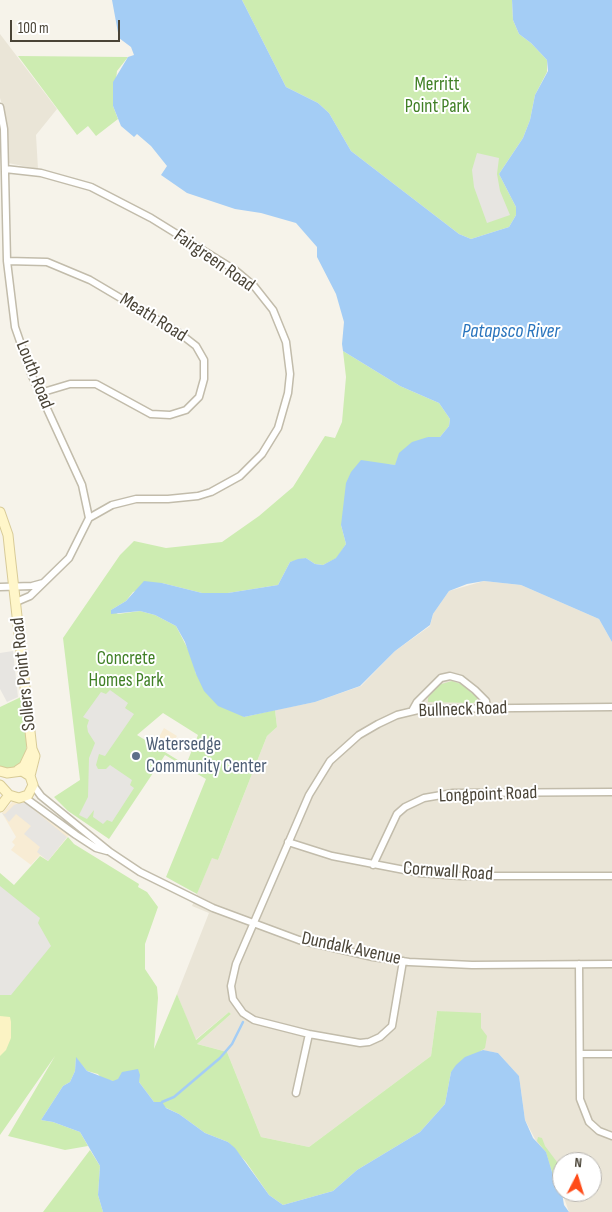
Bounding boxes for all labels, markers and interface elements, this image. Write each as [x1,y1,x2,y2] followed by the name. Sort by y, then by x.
[12,10,122,42] scale bar
[18,19,49,38] text: 100 m
[405,74,469,118] park label: Merritt Point Park
[169,225,259,297] street label: Fairgreen Road
[115,289,191,347] street label: Meath Road
[462,320,560,344] water label: Patapsco River
[10,338,58,412] street label: Louth Road
[7,616,41,732] street label: Sollers Point Road
[88,648,164,692] park label: Concrete Homes Park
[418,697,508,723] street label: Bullneck Road
[146,734,267,778] place label: Watersedge Community Center
[130,750,142,762] marker: Watersedge Community Center
[438,782,538,808] street label: Longpoint Road
[402,857,494,887] street label: Cornwall Road
[299,927,403,971] street label: Dundalk Avenue
[552,1152,602,1202] north arrow
[574,1154,583,1171] text: N

